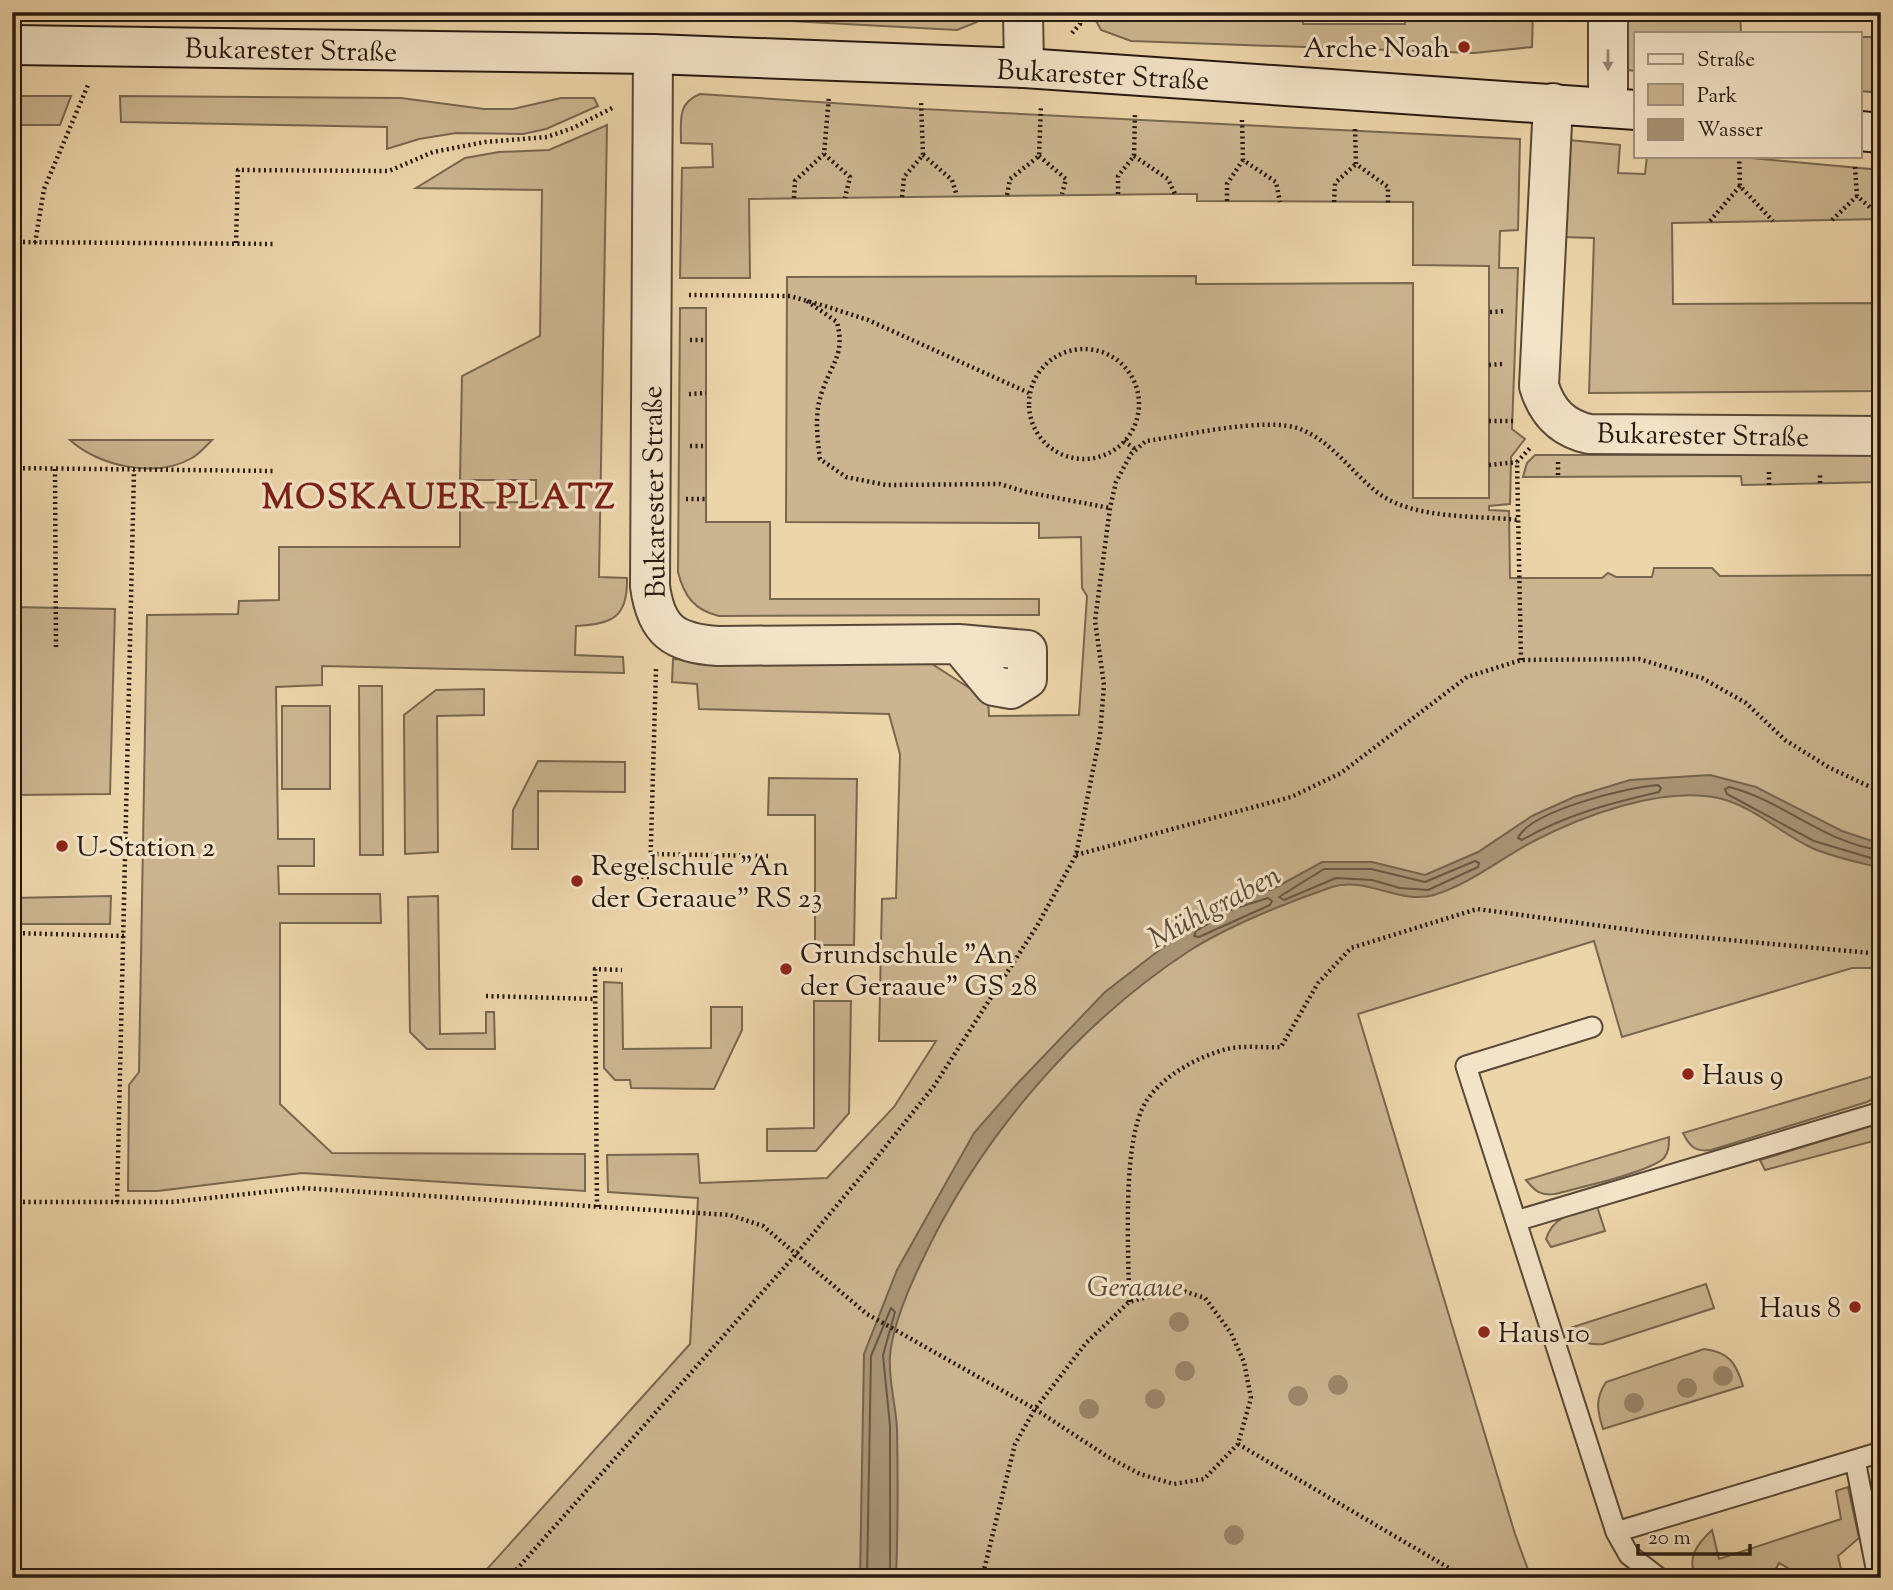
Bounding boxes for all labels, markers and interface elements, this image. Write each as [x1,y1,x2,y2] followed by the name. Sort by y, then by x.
[184,30,398,74] street label: Bukarester Straße
[1303,30,1450,70] place label: Arche Noah
[1634,32,1862,158] legend
[1456,39,1472,55] marker: Arche Noah
[1697,46,1755,76] text: Straße
[1602,49,1614,71] one-way arrow
[996,51,1210,103] street label: Bukarester Straße
[1697,82,1738,112] text: Park
[1697,116,1763,146] text: Wasser
[634,385,678,599] street label: Bukarester Straße
[1596,415,1810,459] street label: Bukarester Straße
[262,474,616,525] district label: MOSKAUER PLATZ
[76,829,215,869] place label: U-Station 2
[54,838,70,854] marker: U-Station 2
[591,848,822,920] place label: Regelschule "An der Geraaue" RS 23
[1141,855,1290,961] water label: Mühlgraben
[569,873,585,889] marker: Regelschule "An der Geraaue" RS 23
[800,936,1037,1008] place label: Grundschule "An der Geraaue" GS 28
[778,961,794,977] marker: Grundschule "An der Geraaue" GS 28
[1702,1057,1783,1097] place label: Haus 9
[1680,1066,1696,1082] marker: Haus 9
[1087,1269,1183,1309] park label: Geraaue
[1759,1290,1841,1330] place label: Haus 8
[1847,1299,1863,1315] marker: Haus 8
[1498,1315,1590,1355] place label: Haus 10
[1476,1324,1492,1340] marker: Haus 10
[1638,1513,1750,1557] scale bar
[1648,1524,1691,1554] text: 20 m

